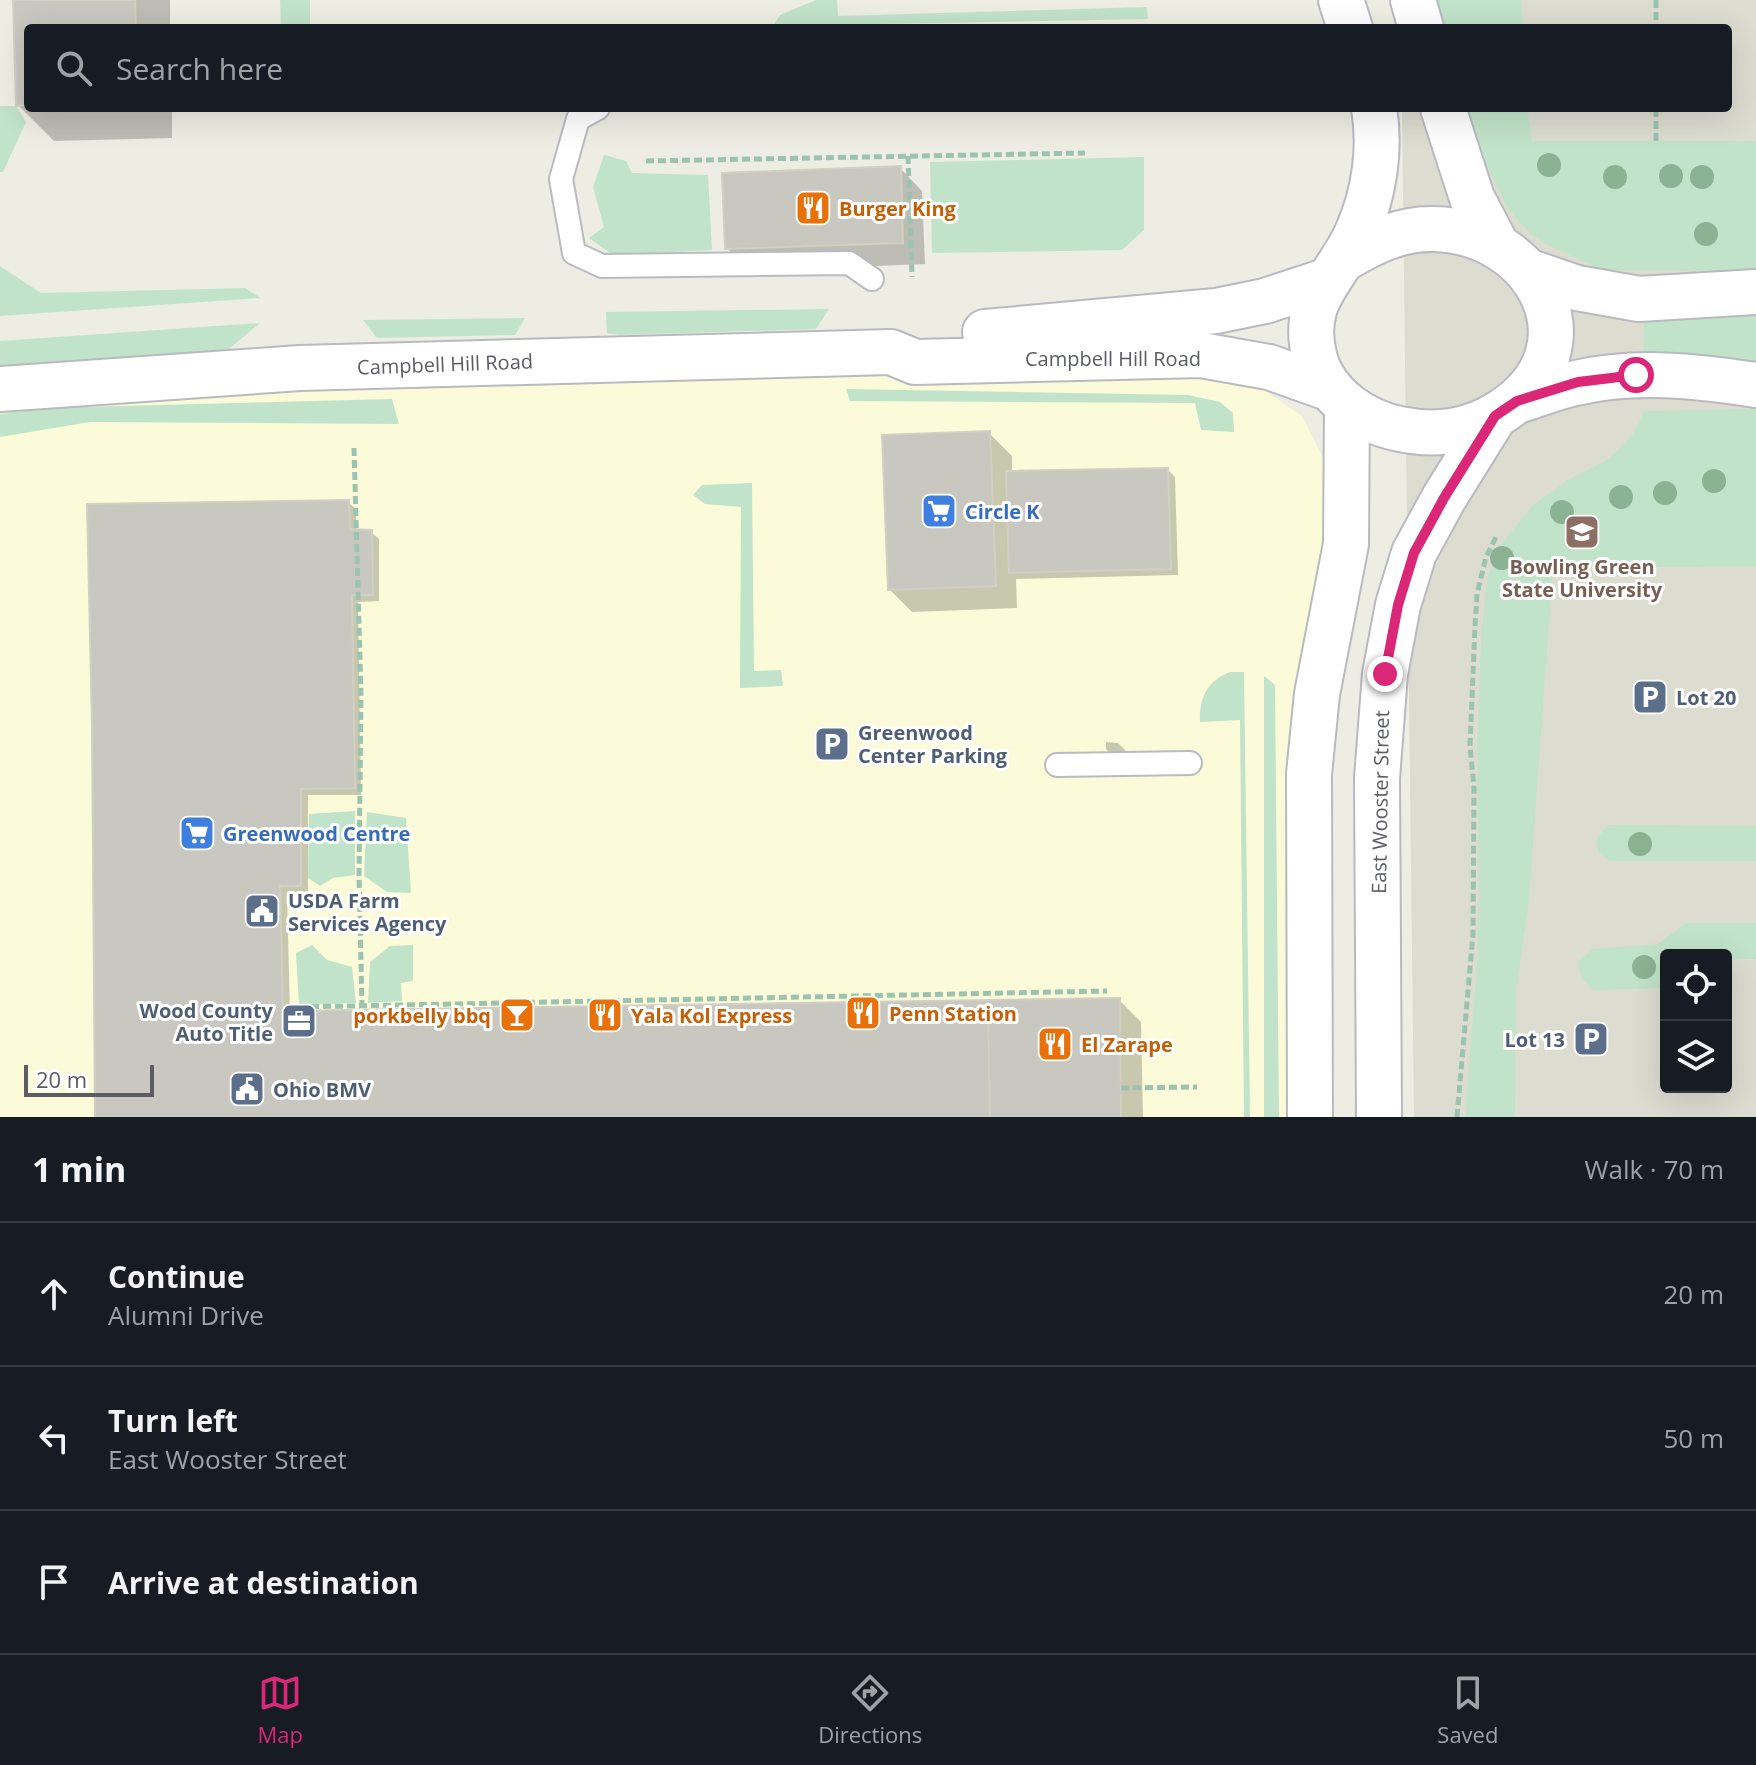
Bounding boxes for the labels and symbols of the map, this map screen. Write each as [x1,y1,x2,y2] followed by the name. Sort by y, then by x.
[794,189,832,227] restaurant icon: Burger King
[839,195,957,222] place label: Burger King
[1025,345,1201,372] street label: Campbell Hill Road
[357,347,533,381] street label: Campbell Hill Road
[1618,357,1654,393] route start
[920,492,958,530] supermarket icon: Circle K
[965,498,1040,525] place label: Circle K
[1563,513,1601,551] school or university icon: Bowling Green State University
[1502,553,1663,603] place label: Bowling Green State University
[1367,656,1403,692] route end
[1631,678,1669,716] parking icon: Lot 20
[1676,684,1736,711] place label: Lot 20
[1365,710,1395,894] street label: East Wooster Street
[858,719,1008,769] place label: Greenwood Center Parking
[813,725,851,763] parking icon: Greenwood Center Parking
[178,814,216,852] supermarket icon: Greenwood Centre
[223,820,410,847] place label: Greenwood Centre
[288,887,447,937] place label: USDA Farm Services Agency
[243,892,281,930] public building icon: USDA Farm Services Agency
[844,994,882,1032] restaurant icon: Penn Station
[498,996,536,1034] bar icon: porkbelly bbq
[586,996,624,1034] restaurant icon: Yala Kol Express
[140,997,274,1047] place label: Wood County Auto Title
[889,1000,1017,1027] place label: Penn Station
[280,1002,318,1040] office icon: Wood County Auto Title
[353,1002,491,1029] place label: porkbelly bbq
[631,1002,792,1029] place label: Yala Kol Express
[1572,1020,1610,1058] parking icon: Lot 13
[1036,1025,1074,1063] restaurant icon: El Zarape
[1505,1026,1565,1053] place label: Lot 13
[1081,1031,1173,1058] place label: El Zarape
[24,1061,154,1097] scale bar
[228,1070,266,1108] public building icon: Ohio BMV
[273,1076,371,1103] place label: Ohio BMV

